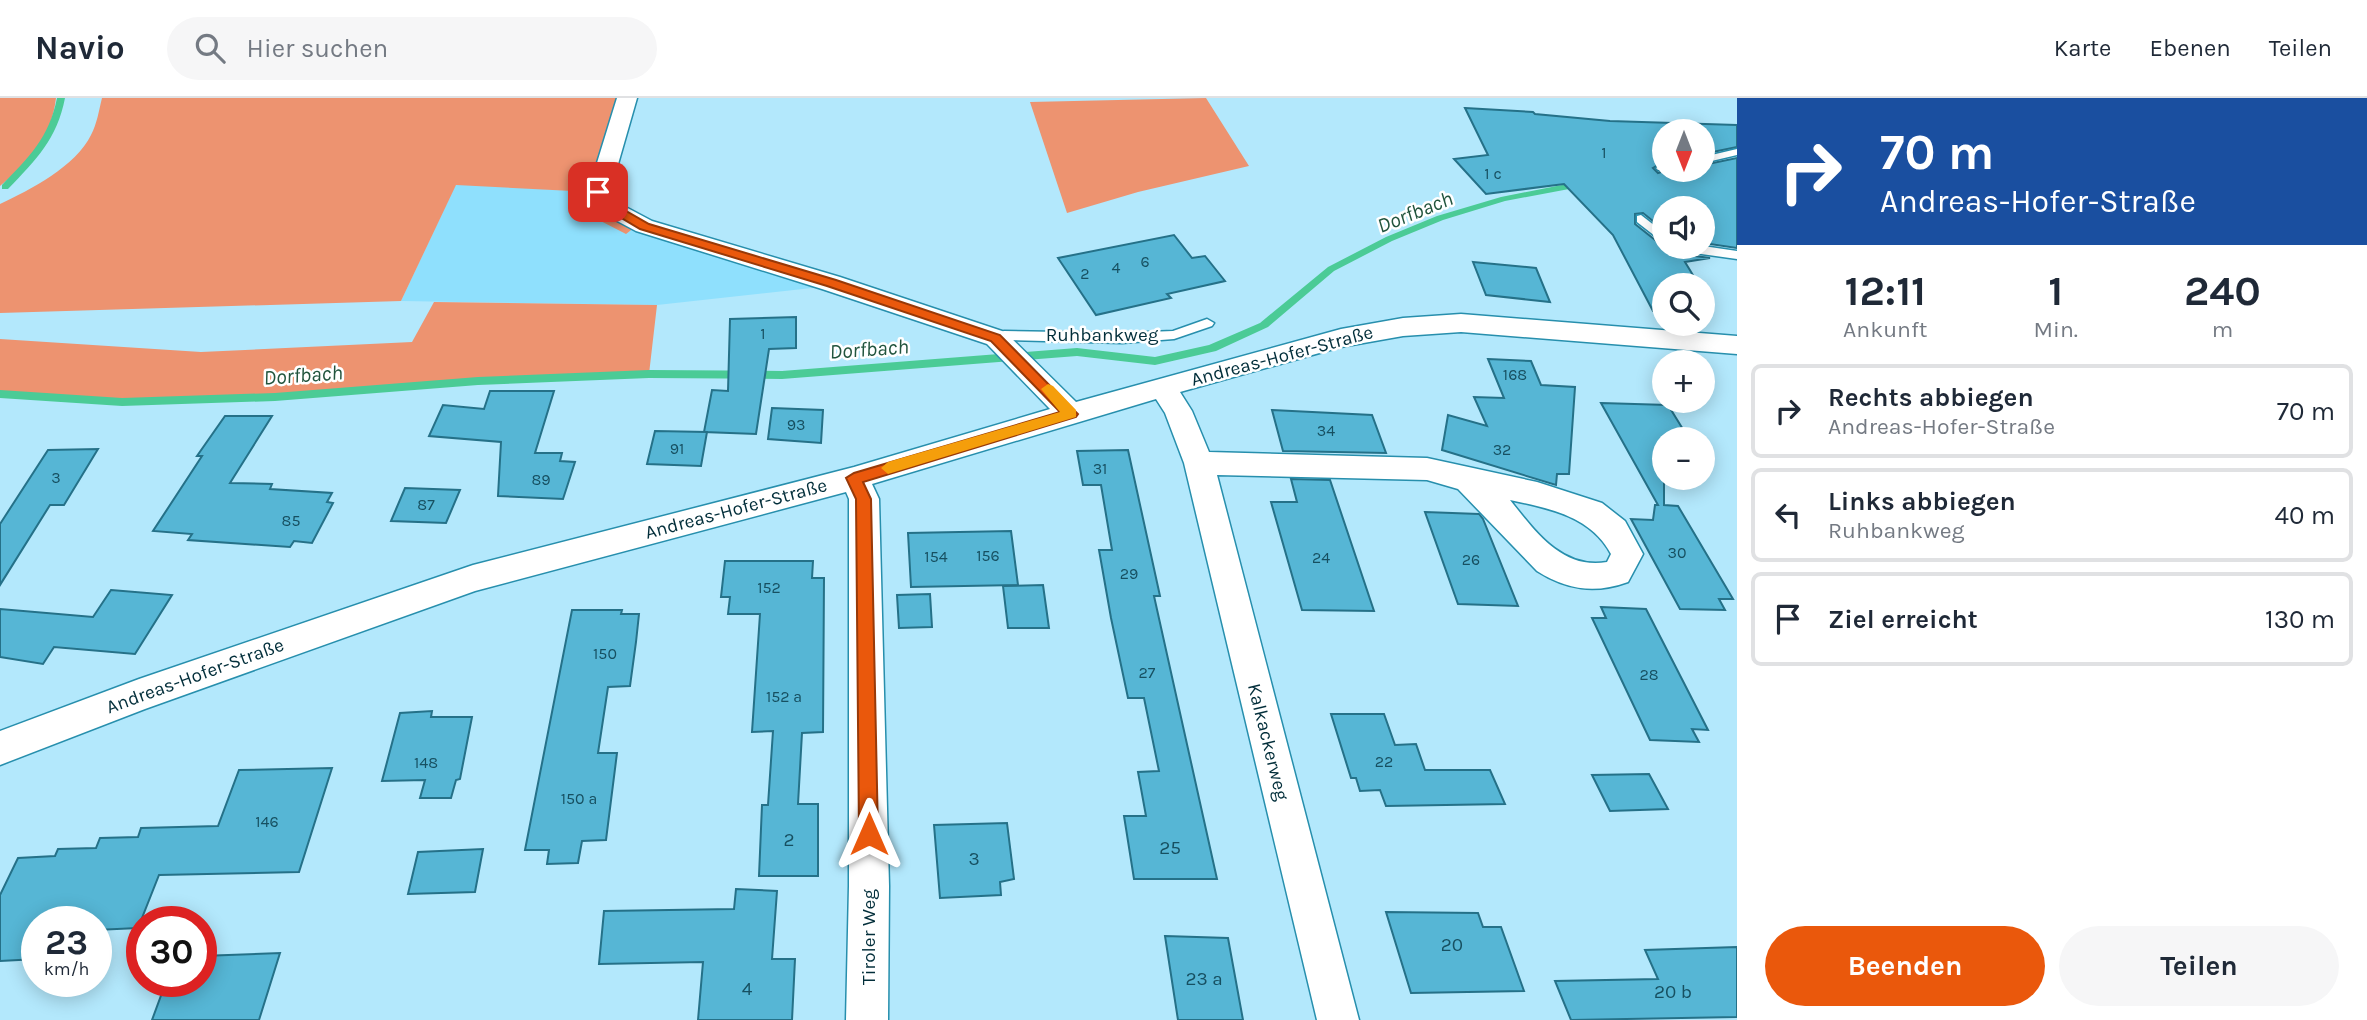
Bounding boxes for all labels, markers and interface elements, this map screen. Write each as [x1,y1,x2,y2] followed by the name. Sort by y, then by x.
[167,17,657,80] search box
[35,29,125,67] text: Navio
[191,29,229,67] icon: search
[247,33,388,64] text: Hier suchen
[2054,34,2111,62] text: Karte
[2149,34,2231,62] text: Ebenen
[2269,34,2332,62] text: Teilen
[1652,119,1715,182] north arrow
[1652,119,1715,490] map controls
[1880,124,1994,181] text: 70 m
[1765,126,1856,217] icon: right
[1601,143,1607,162] house number: 1
[568,162,628,222] pin
[1484,164,1502,183] house number: 1 c
[579,173,617,211] icon: arrive
[1880,183,2196,220] text: Andreas-Hofer-Straße
[1374,186,1456,238] water label: Dorfbach
[1652,196,1715,259] button: sound
[1140,252,1150,271] house number: 6
[1112,258,1121,277] house number: 4
[1080,264,1090,283] house number: 2
[1844,266,1926,316] text: 12:11
[2048,266,2063,316] text: 1
[2184,266,2261,316] text: 240
[1652,273,1715,336] button: search
[1843,316,1927,343] text: Ankunft
[2034,316,2078,343] text: Min.
[2212,316,2233,343] text: m
[1189,321,1375,391] street label: Andreas-Hofer-Straße
[760,324,766,343] house number: 1
[1046,324,1159,346] street label: Ruhbankweg
[829,334,909,364] water label: Dorfbach
[1652,350,1715,413] button: +
[263,360,343,390] water label: Dorfbach
[1503,365,1527,384] house number: 168
[1828,382,2034,413] text: Rechts abbiegen
[1769,392,1807,430] icon: right
[2277,396,2335,427] text: 70 m
[1828,413,2055,440] text: Andreas-Hofer-Straße
[787,415,805,434] house number: 93
[1317,421,1335,440] house number: 34
[1652,427,1715,490] button: −
[670,439,684,458] house number: 91
[1493,440,1511,459] house number: 32
[1093,459,1107,478] house number: 31
[51,468,61,487] house number: 3
[531,470,551,489] house number: 89
[643,474,829,544] street label: Andreas-Hofer-Straße
[1828,486,2016,517] text: Links abbiegen
[417,495,435,514] house number: 87
[1769,496,1807,534] icon: left
[2275,500,2335,531] text: 40 m
[282,511,300,530] house number: 85
[1828,517,1964,544] text: Ruhbankweg
[1668,543,1686,562] house number: 30
[976,546,1000,565] house number: 156
[924,547,948,566] house number: 154
[1312,548,1330,567] house number: 24
[1462,550,1480,569] house number: 26
[1120,564,1138,583] house number: 29
[757,578,781,597] house number: 152
[1769,600,1807,638] icon: arrive
[1828,604,1978,635] text: Ziel erreicht
[2265,604,2335,635] text: 130 m
[103,634,287,718] street label: Andreas-Hofer-Straße
[593,644,617,663] house number: 150
[1139,663,1156,682] house number: 27
[1639,665,1659,684] house number: 28
[1243,681,1293,803] street label: Kalkackerweg
[766,687,802,706] house number: 152 a
[1375,752,1393,771] house number: 22
[414,753,438,772] house number: 148
[561,789,597,808] house number: 150 a
[832,797,906,871] position arrow
[255,812,279,831] house number: 146
[783,829,795,851] house number: 2
[1159,837,1181,859] house number: 25
[968,848,980,870] house number: 3
[858,889,880,985] street label: Tiroler Weg
[126,906,217,997] speed limit sign: 30
[45,922,88,963] text: 23
[1765,926,2045,1006] button: Beenden
[2059,926,2339,1006] button: Teilen
[1441,934,1463,956] house number: 20
[44,958,89,980] text: km/h
[1185,968,1223,990] house number: 23 a
[742,978,753,1000] house number: 4
[1654,981,1692,1003] house number: 20 b

